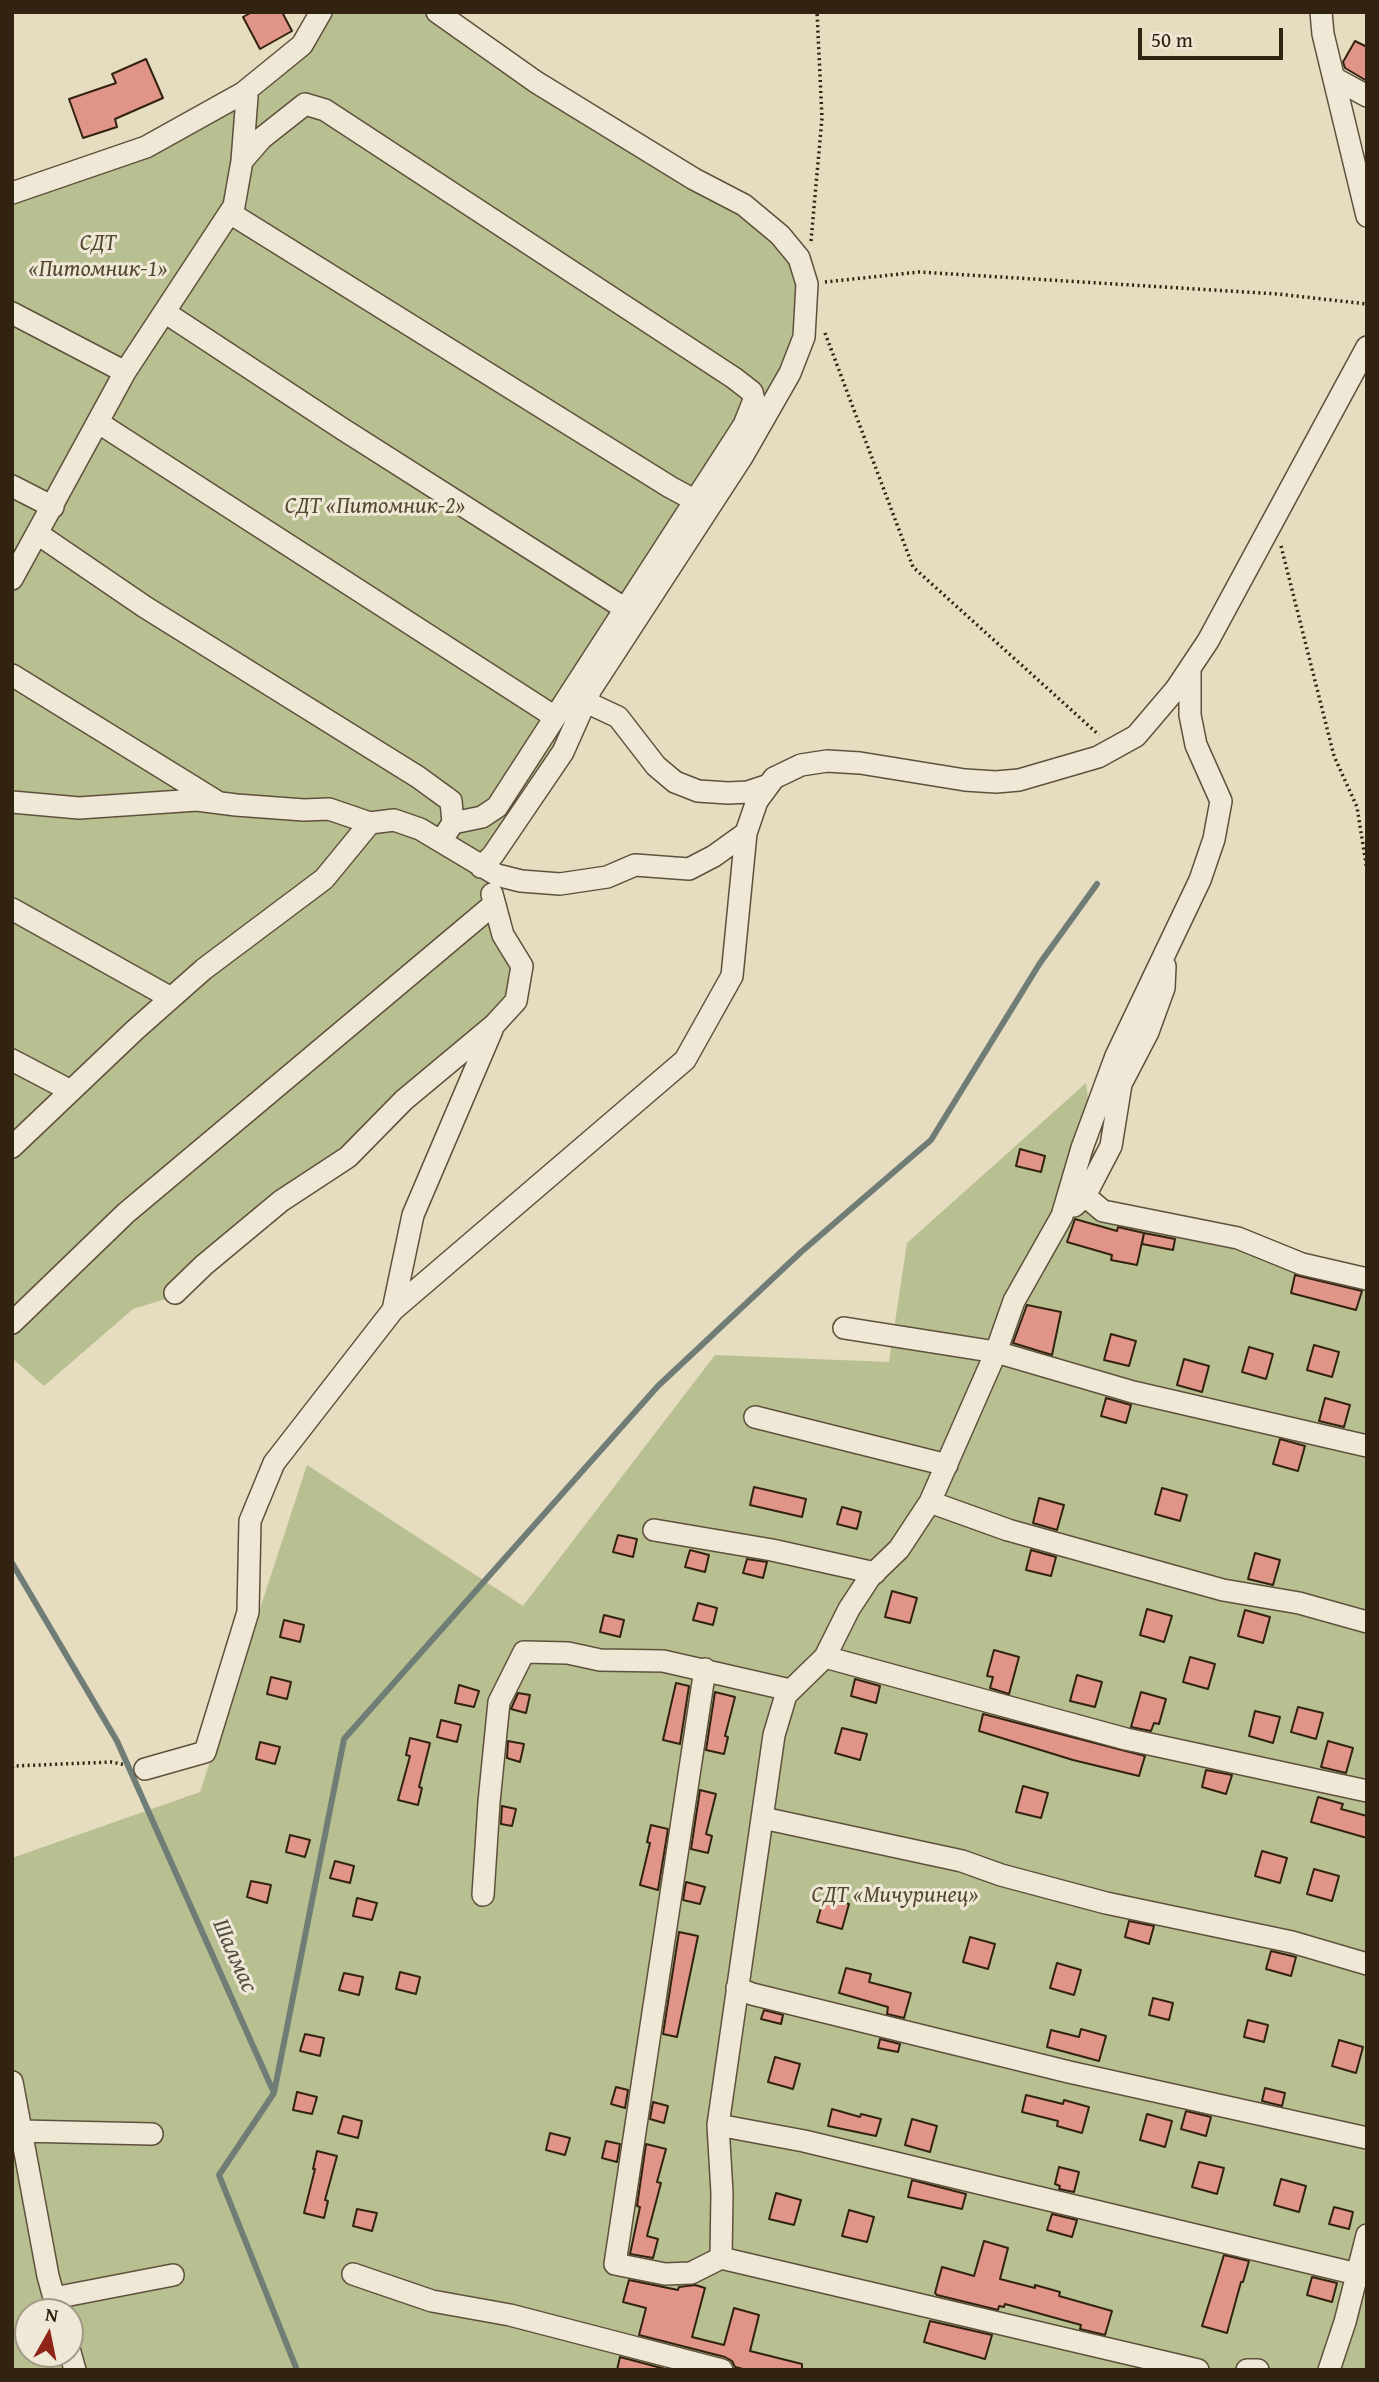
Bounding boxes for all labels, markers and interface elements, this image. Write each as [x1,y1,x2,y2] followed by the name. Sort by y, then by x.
[1141,14,1286,58] scale bar
[1151,24,1193,55] text: 50 m
[28,230,168,284] park label: СДТ «Питомник-1»
[285,493,465,521] park label: СДТ «Питомник-2»
[812,1882,978,1910] park label: СДТ «Мичуринец»
[205,1915,263,1997] water label: Шалмас
[14,2298,84,2368] north arrow
[44,2299,60,2329] text: N

